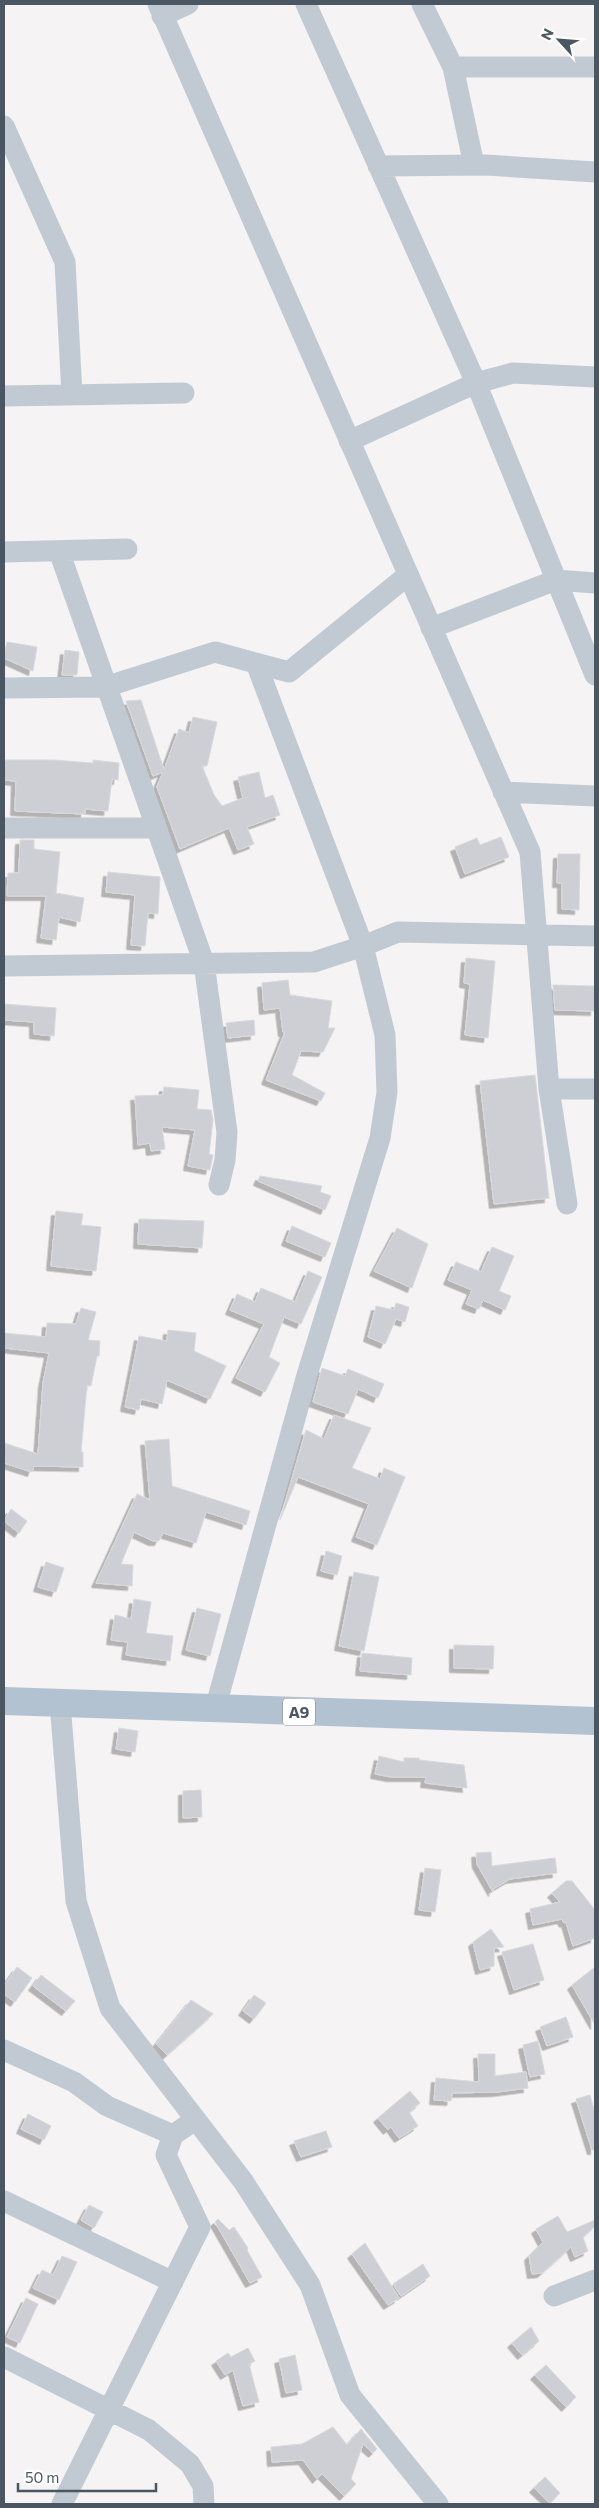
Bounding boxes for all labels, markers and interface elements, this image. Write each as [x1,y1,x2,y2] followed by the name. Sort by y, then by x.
[534,15,584,65] north arrow
[537,26,557,43] text: N
[283,1698,315,1725] road number: A9
[18,2460,155,2492] scale bar
[25,2468,59,2486] text: 50 m

